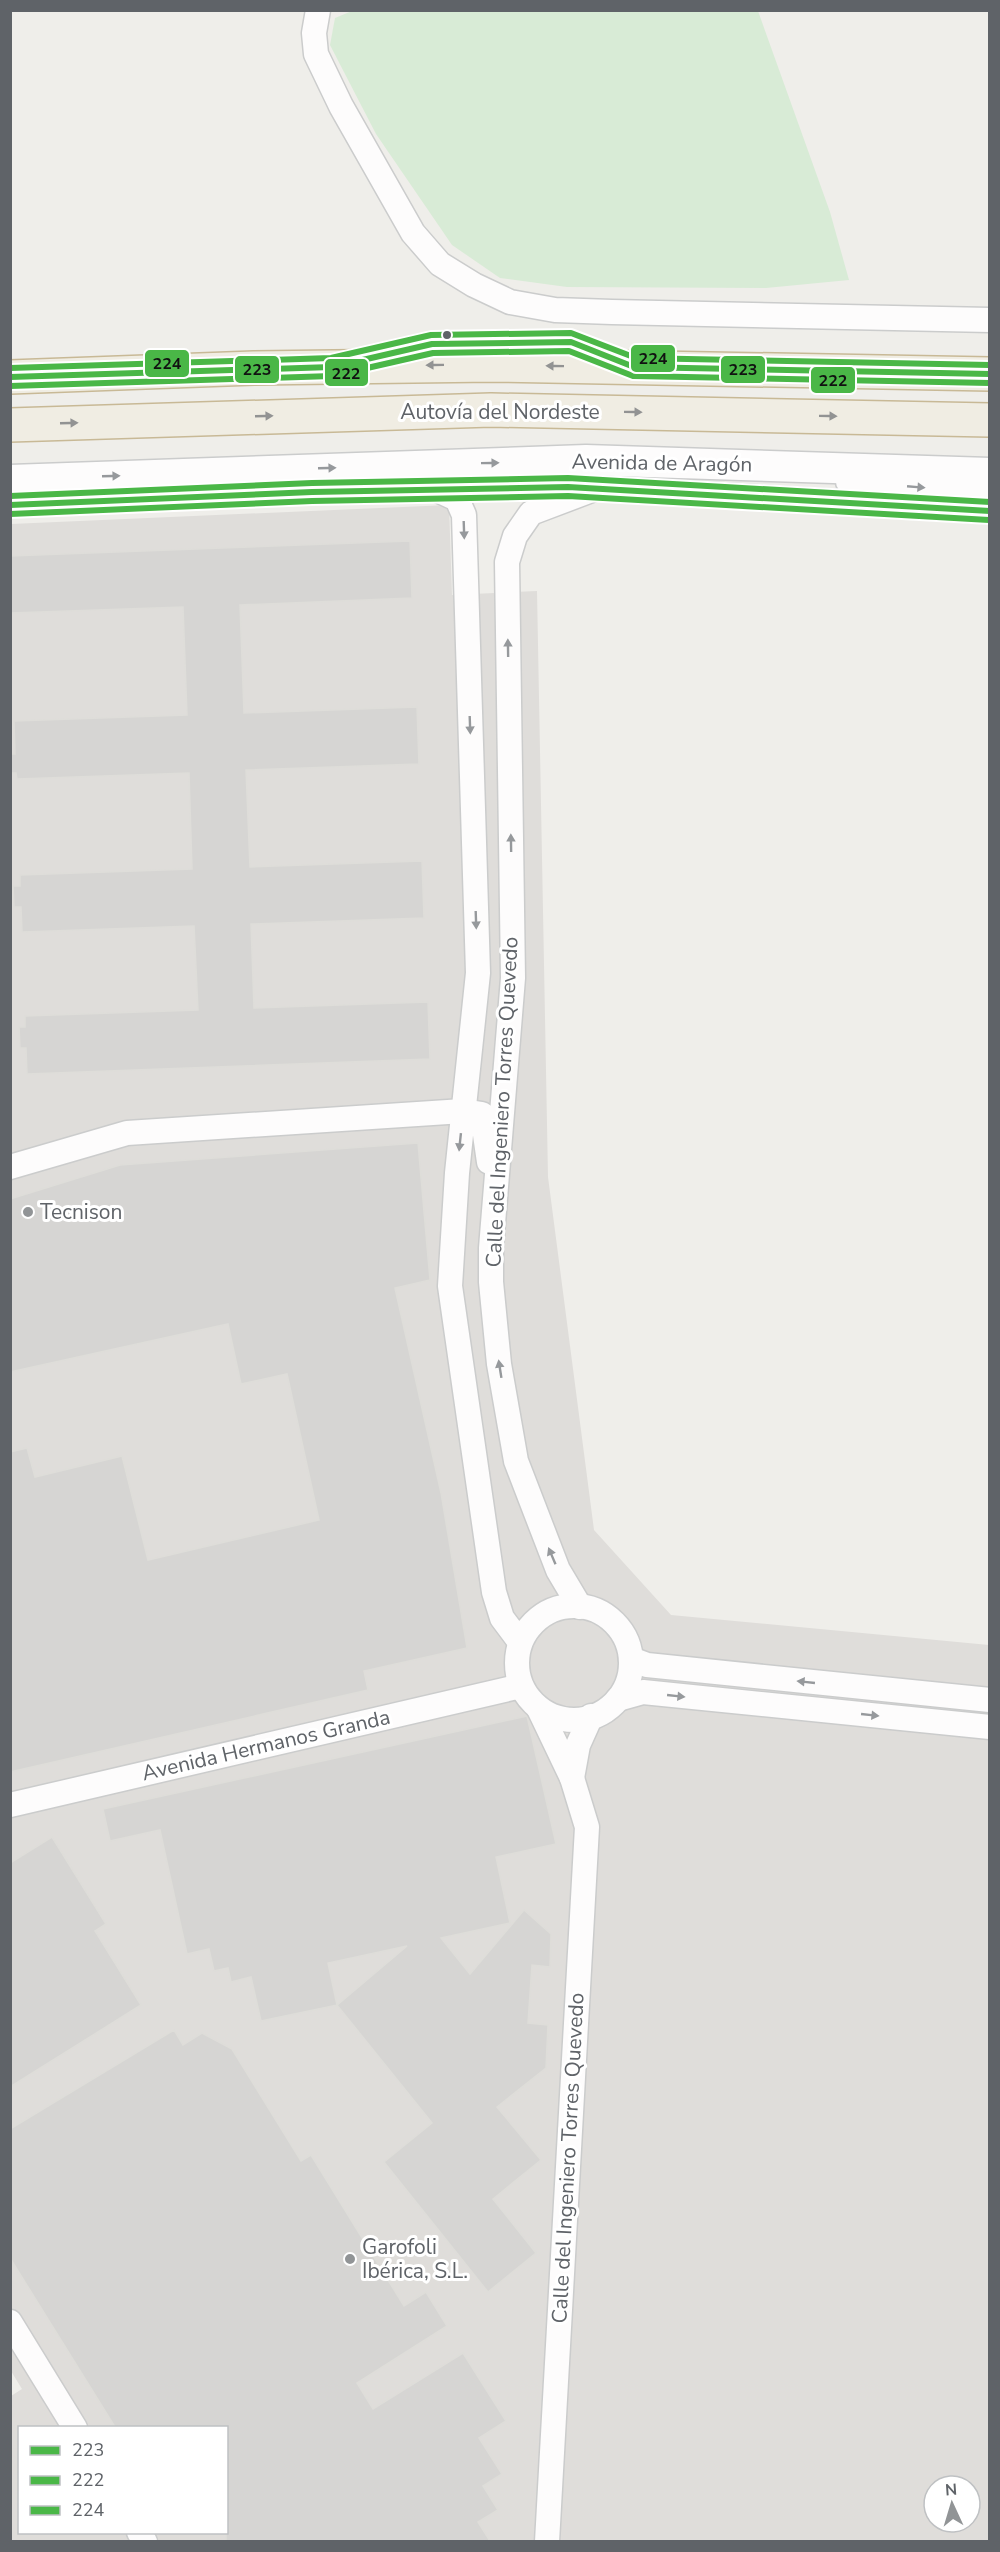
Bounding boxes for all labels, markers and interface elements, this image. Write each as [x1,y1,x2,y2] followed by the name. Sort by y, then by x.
[441,329,453,341] unlabelled marker
[630,344,676,373] line badge: 224
[639,348,668,370] text: 224
[144,349,190,378] line badge: 224
[153,353,182,375] text: 224
[234,355,280,384] line badge: 223
[720,355,766,384] line badge: 223
[324,358,369,387] line badge: 222
[243,359,271,381] text: 223
[729,359,757,381] text: 223
[425,361,444,370] one-way arrow
[545,361,564,370] one-way arrow
[332,363,360,385] text: 222
[810,366,856,394] line badge: 222
[819,370,847,392] text: 222
[400,398,600,426] street label: Autovía del Nordeste
[624,408,643,417] one-way arrow
[819,411,838,421] one-way arrow
[254,412,273,421] one-way arrow
[59,418,78,428] one-way arrow
[571,447,753,479] street label: Avenida de Aragón
[480,458,499,468] one-way arrow
[317,464,336,473] one-way arrow
[101,472,120,481] one-way arrow
[907,483,926,492] one-way arrow
[460,520,469,539] one-way arrow
[503,638,513,657] one-way arrow
[466,715,475,734] one-way arrow
[506,833,516,852] one-way arrow
[472,910,481,929] one-way arrow
[479,936,525,1268] street label: Calle del Ingeniero Torres Quevedo
[455,1133,465,1152] one-way arrow
[40,1198,122,1226] place label: Tecnison
[21,1205,35,1219] marker: Tecnison
[495,1359,504,1378] one-way arrow
[547,1546,557,1564] one-way arrow
[796,1677,815,1686] one-way arrow
[666,1691,685,1701] one-way arrow
[139,1703,393,1787] street label: Avenida Hermanos Granda
[860,1710,879,1720] one-way arrow
[545,1992,591,2324] street label: Calle del Ingeniero Torres Quevedo
[362,2233,468,2285] place label: Garofoli Ibérica, S.L.
[343,2252,357,2266] marker: Garofoli Ibérica, S.L.
[18,2426,228,2534] legend
[72,2438,104,2462] text: 223
[72,2468,104,2492] text: 222
[922,2474,982,2534] north arrow
[944,2479,958,2501] text: N
[72,2498,105,2522] text: 224

